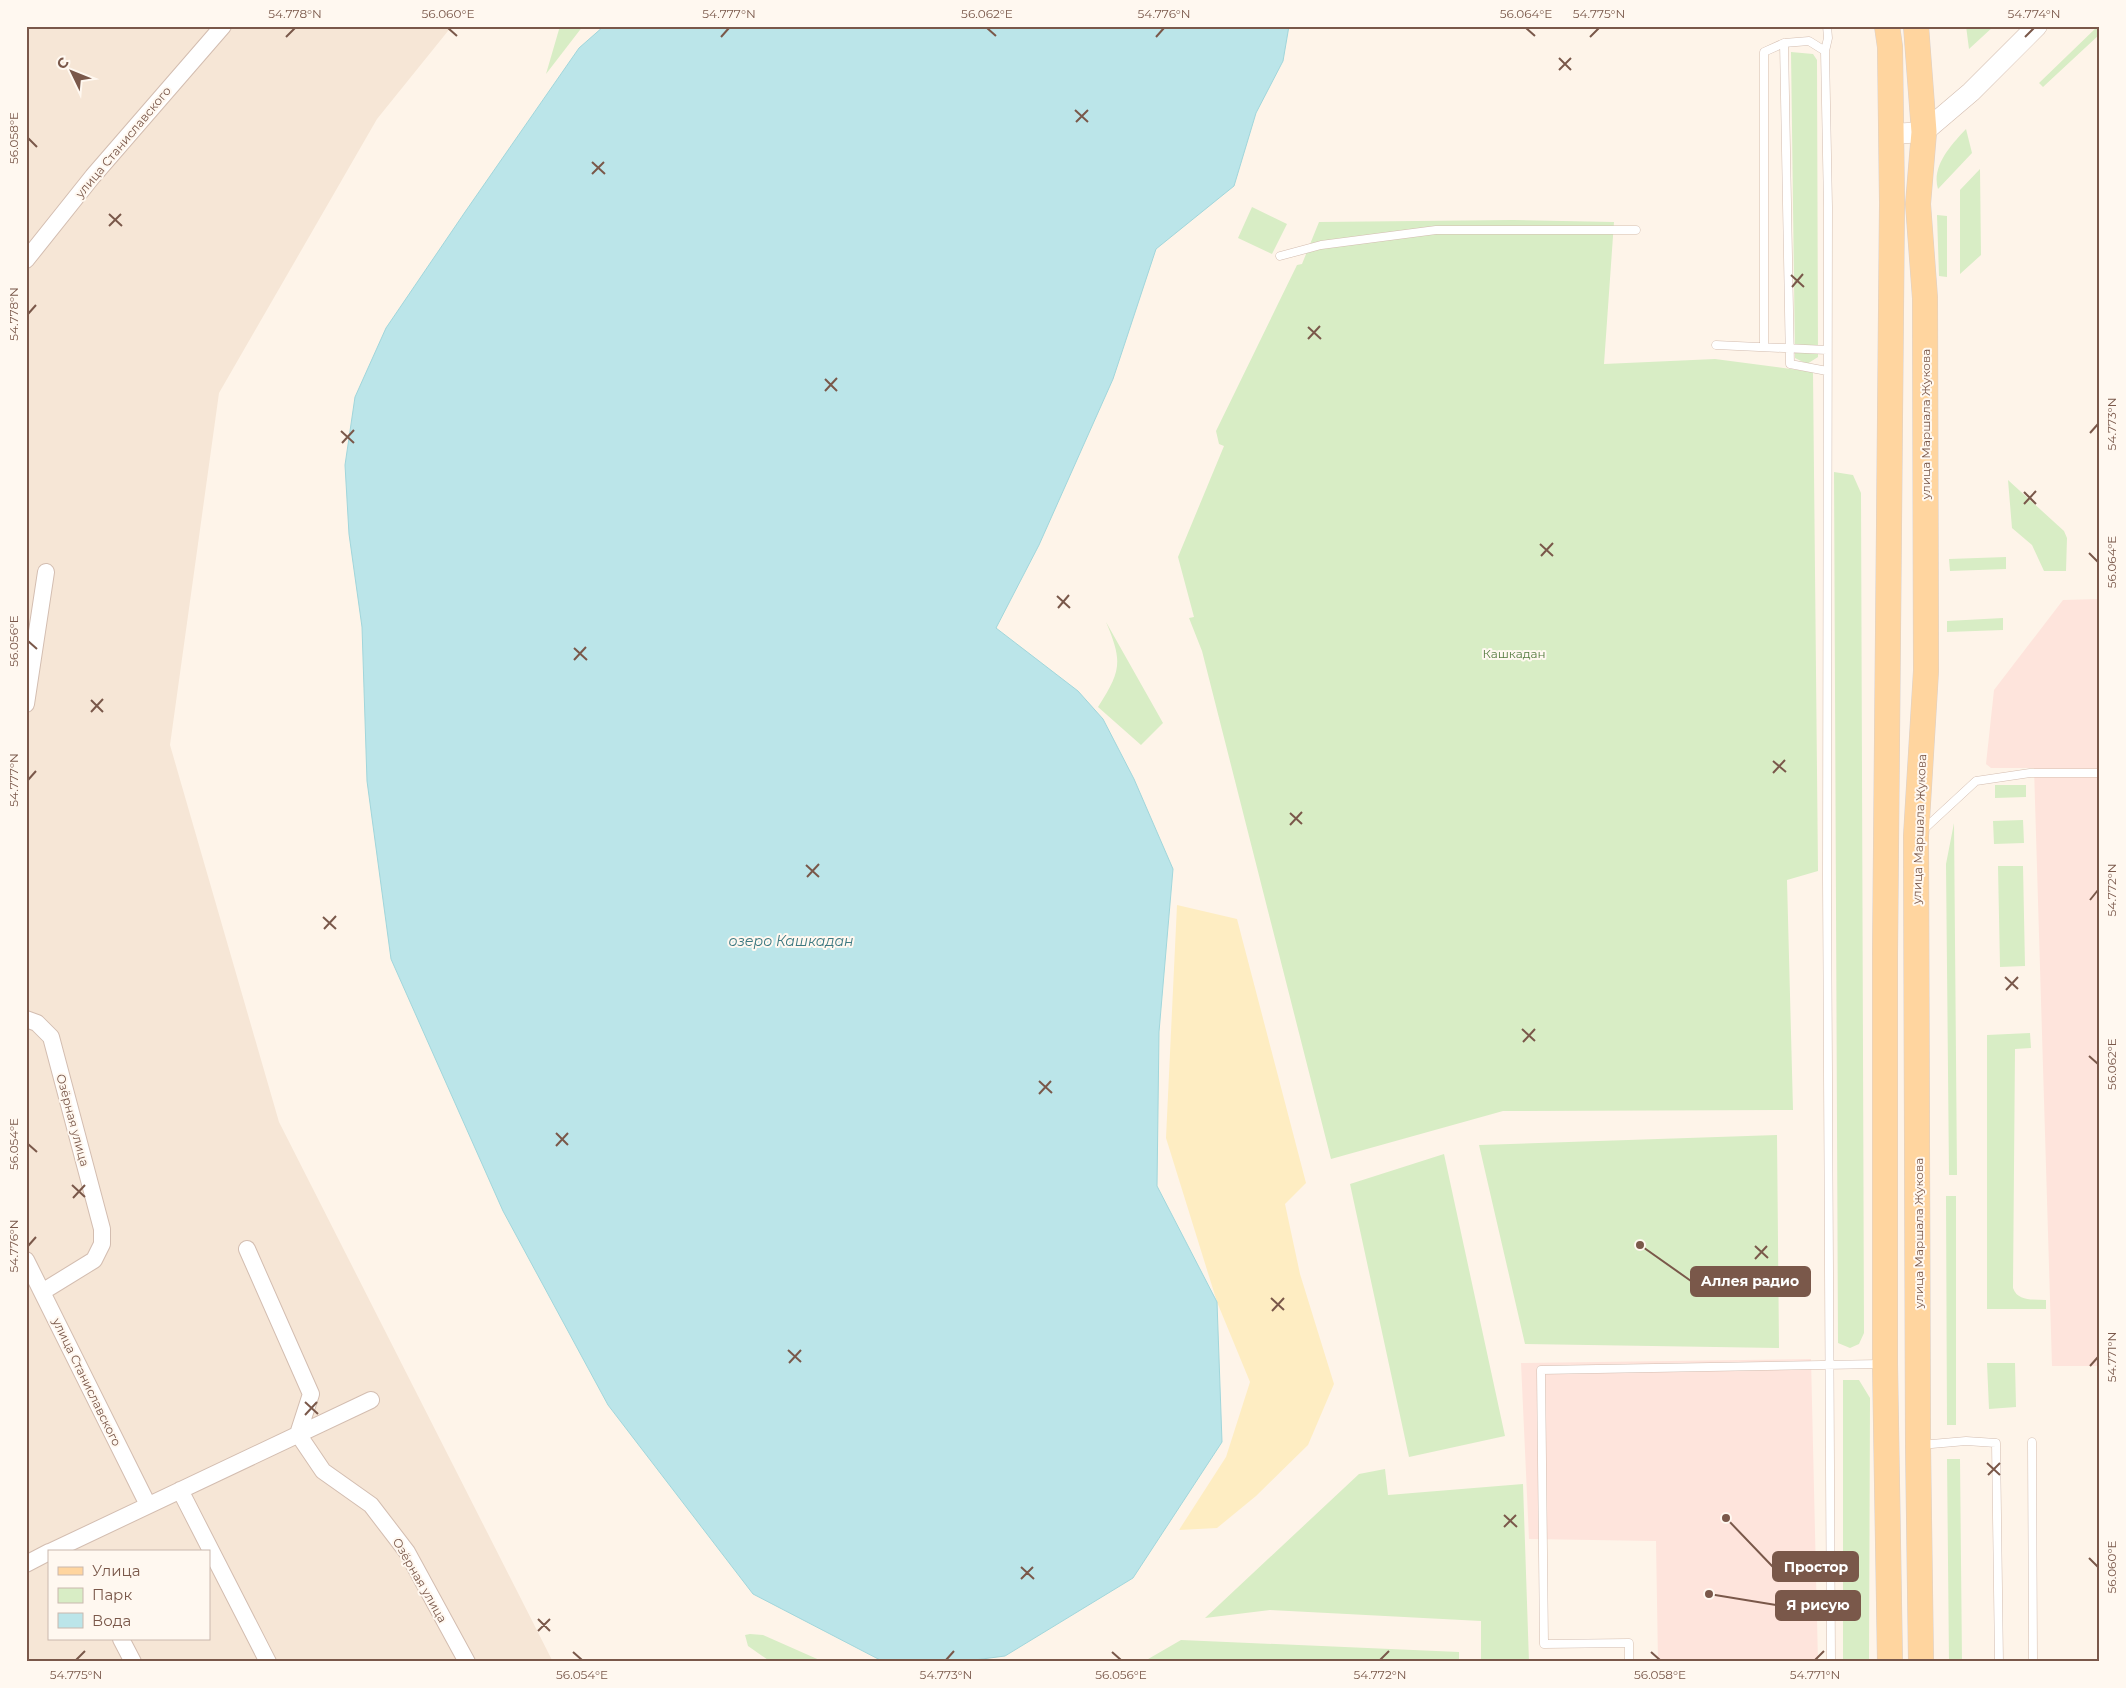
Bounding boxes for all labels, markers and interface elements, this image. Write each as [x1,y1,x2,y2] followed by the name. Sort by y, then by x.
[268,6,322,21] text: 54.778°N
[422,6,474,21] text: 56.060°E
[702,6,756,21] text: 54.777°N
[961,6,1013,21] text: 56.062°E
[1137,6,1191,21] text: 54.776°N
[1500,6,1552,21] text: 56.064°E
[1573,6,1625,21] text: 54.775°N
[2007,6,2061,21] text: 54.774°N
[48,48,98,98] north arrow
[52,53,73,73] text: С
[71,83,174,201] street label: улица Станиславского
[6,112,21,164] text: 56.058°E
[6,287,21,341] text: 54.778°N
[1918,349,1933,500] street label: улица Маршала Жукова
[2104,398,2119,450] text: 54.773°N
[2104,536,2119,588] text: 56.064°E
[6,615,21,667] text: 56.056°E
[1482,646,1546,661] park label: Кашкадан
[6,753,21,807] text: 54.777°N
[1909,754,1929,905] street label: улица Маршала Жукова
[2104,863,2119,917] text: 54.772°N
[728,932,854,950] water label: озеро Кашкадан
[2104,1038,2119,1090] text: 56.062°E
[53,1072,93,1168] street label: Озёрная улица
[6,1118,21,1170] text: 56.054°E
[1911,1158,1926,1309] street label: улица Маршала Жукова
[6,1219,21,1273] text: 54.776°N
[1691,1267,1810,1296] callout: Аллея радио
[1701,1272,1799,1290] text: Аллея радио
[49,1315,125,1449] street label: улица Станиславского
[2104,1332,2119,1382] text: 54.771°N
[390,1535,450,1625] street label: Озёрная улица
[2104,1541,2119,1593] text: 56.060°E
[48,1550,210,1640] legend
[1773,1552,1858,1581] callout: Простор
[1784,1558,1849,1576] text: Простор
[92,1561,140,1580] text: Улица
[92,1585,132,1604] text: Парк
[1776,1591,1860,1620] callout: Я рисую
[1786,1596,1850,1614] text: Я рисую
[92,1611,131,1630] text: Вода
[50,1667,102,1682] text: 54.775°N
[556,1667,608,1682] text: 56.054°E
[920,1667,972,1682] text: 54.773°N
[1095,1667,1147,1682] text: 56.056°E
[1353,1667,1407,1682] text: 54.772°N
[1634,1667,1686,1682] text: 56.058°E
[1790,1667,1840,1682] text: 54.771°N

